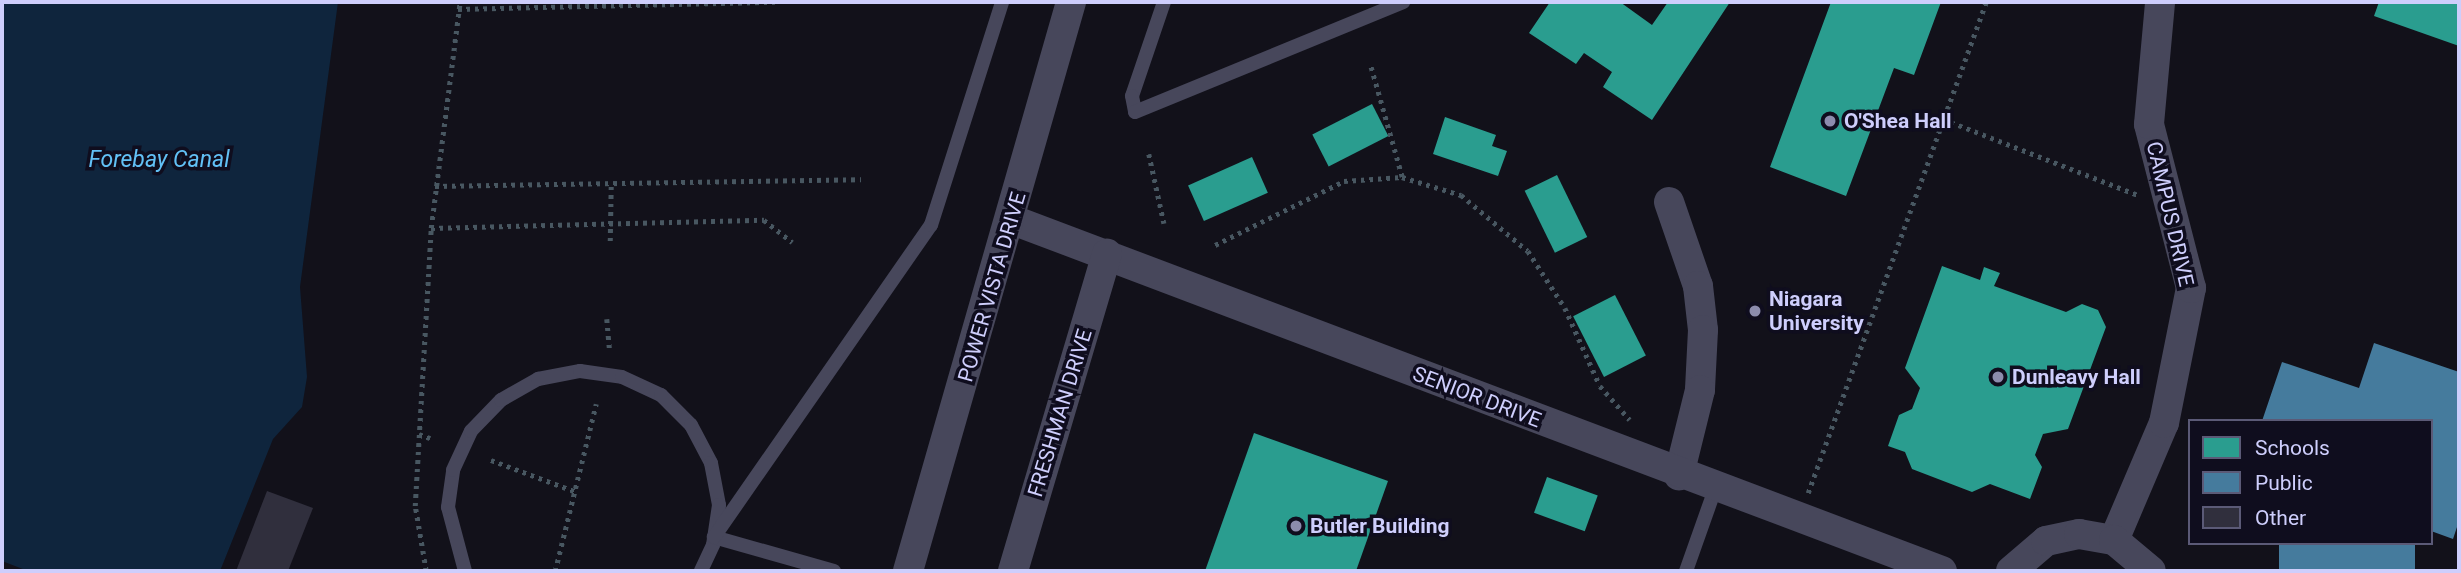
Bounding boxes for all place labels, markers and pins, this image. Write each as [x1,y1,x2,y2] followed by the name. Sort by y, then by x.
[1844,108,1952,134] place label: O'Shea Hall
[1822,113,1838,129] marker: O'Shea Hall
[1769,286,1864,336] place label: Niagara University
[1747,303,1763,319] marker: Niagara University
[2012,364,2141,390] place label: Dunleavy Hall
[1990,369,2006,385] marker: Dunleavy Hall
[1310,513,1450,539] place label: Butler Building
[1288,518,1304,534] marker: Butler Building

